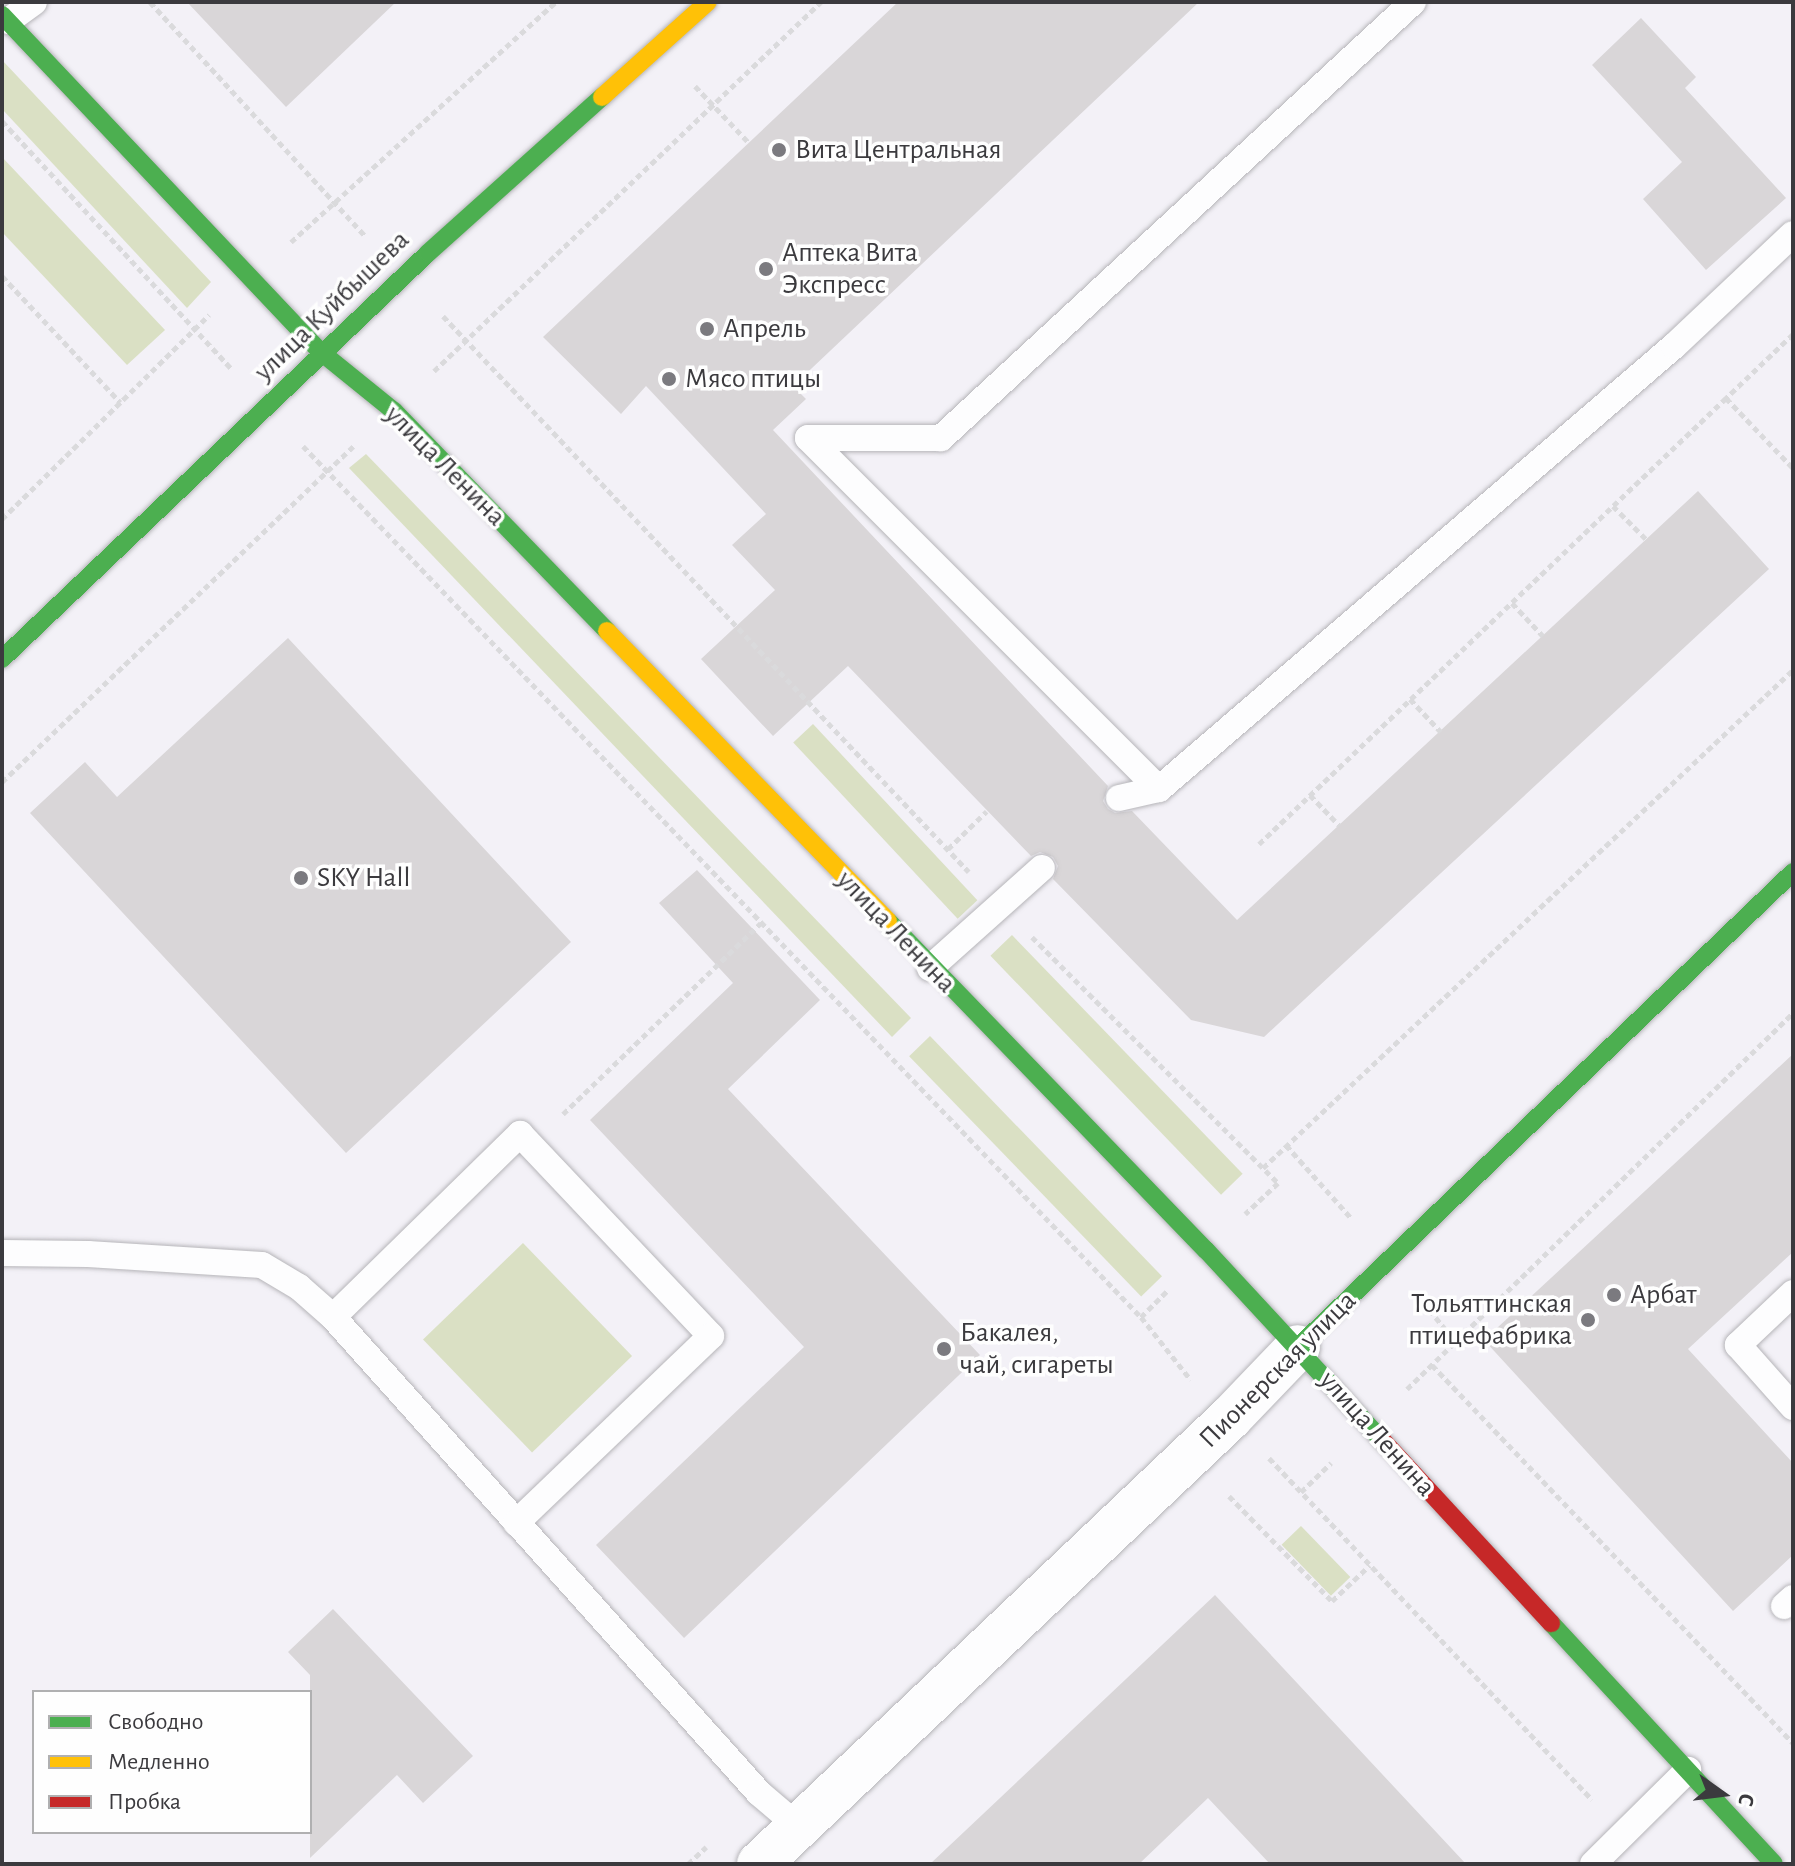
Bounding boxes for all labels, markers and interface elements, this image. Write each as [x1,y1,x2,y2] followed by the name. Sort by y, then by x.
[795,133,1002,167] place label: Вита Центральная
[770,141,788,159] marker: Вита Центральная
[248,224,416,388] street label: улица Куйбышева
[782,236,918,302] place label: Аптека Вита Экспресс
[757,260,775,278] marker: Аптека Вита Экспресс
[723,312,806,346] place label: Апрель
[698,320,716,338] marker: Апрель
[685,362,821,396] place label: Мясо птицы
[660,370,678,388] marker: Мясо птицы
[378,399,512,533] street label: улица Ленина
[317,861,410,895] place label: SKY Hall
[829,864,963,1000] street label: улица Ленина
[292,869,310,887] marker: SKY Hall
[1630,1278,1697,1312] place label: Арбат
[1192,1284,1364,1456] street label: Пионерская улица
[1605,1286,1623,1304] marker: Арбат
[1408,1287,1572,1353] place label: Тольяттинская птицефабрика
[1579,1311,1597,1329] marker: Тольяттинская птицефабрика
[960,1316,1114,1382] place label: Бакалея, чай, сигареты
[935,1340,953,1358] marker: Бакалея, чай, сигареты
[1312,1364,1442,1504] street label: улица Ленина
[32,1690,312,1834] legend
[108,1710,203,1734] text: Свободно
[108,1750,210,1774] text: Медленно
[1683,1754,1763,1834] north arrow
[108,1790,181,1814] text: Пробка
[1734,1791,1758,1808] text: С

